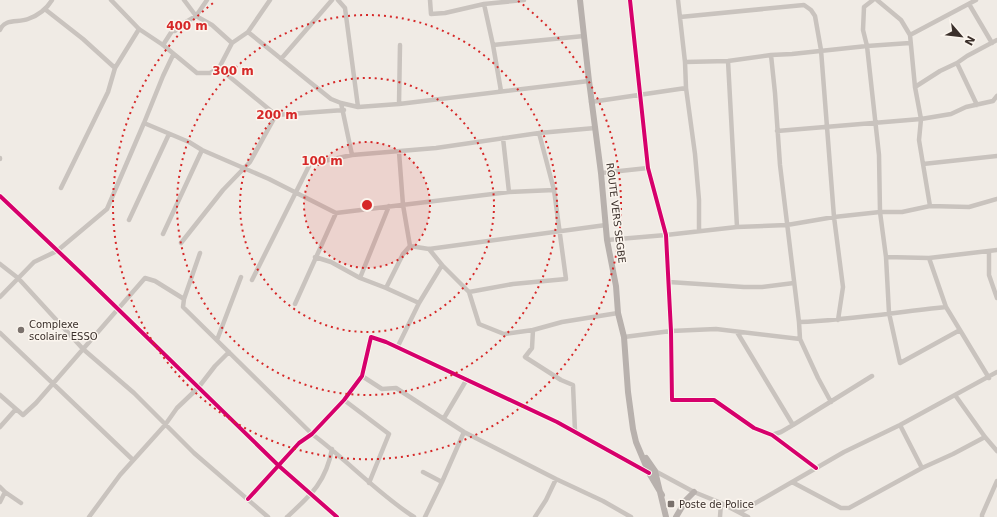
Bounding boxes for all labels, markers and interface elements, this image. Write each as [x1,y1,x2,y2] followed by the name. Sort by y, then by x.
[941,16,981,56] north arrow
[166,19,208,33] text: 400 m
[961,33,977,48] text: N
[212,64,254,78] text: 300 m
[256,108,298,122] text: 200 m
[301,154,343,168] text: 100 m
[604,162,628,264] street label: ROUTE VERS SEGBE
[360,198,374,212] centre of rings
[29,319,98,342] place label: Complexe scolaire ESSO
[16,325,26,335] marker: Complexe scolaire ESSO
[666,499,676,509] marker: Poste de Police
[679,499,754,510] place label: Poste de Police

